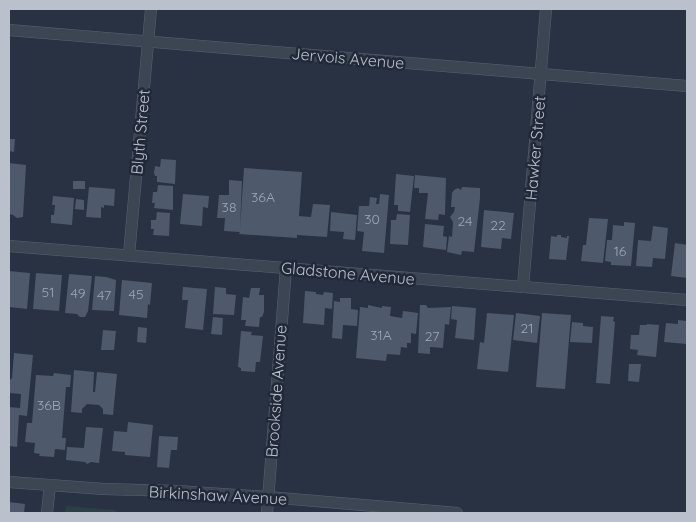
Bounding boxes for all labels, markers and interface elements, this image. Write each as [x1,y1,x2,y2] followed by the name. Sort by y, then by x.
[291,43,405,73] street label: Jervois Avenue
[126,89,154,175] street label: Blyth Street
[520,95,550,201] street label: Hawker Street
[251,188,275,206] house number: 36A
[222,198,236,216] house number: 38
[364,210,380,228] house number: 30
[458,212,472,230] house number: 24
[490,216,506,234] house number: 22
[614,242,627,260] house number: 16
[280,257,416,289] street label: Gladstone Avenue
[42,283,54,301] house number: 51
[71,284,86,302] house number: 49
[128,285,144,303] house number: 45
[97,286,111,304] house number: 47
[521,319,533,337] house number: 21
[261,324,291,458] street label: Brookside Avenue
[370,326,392,344] house number: 31A
[425,327,439,345] house number: 27
[37,396,61,414] house number: 36B
[148,481,288,509] street label: Birkinshaw Avenue

